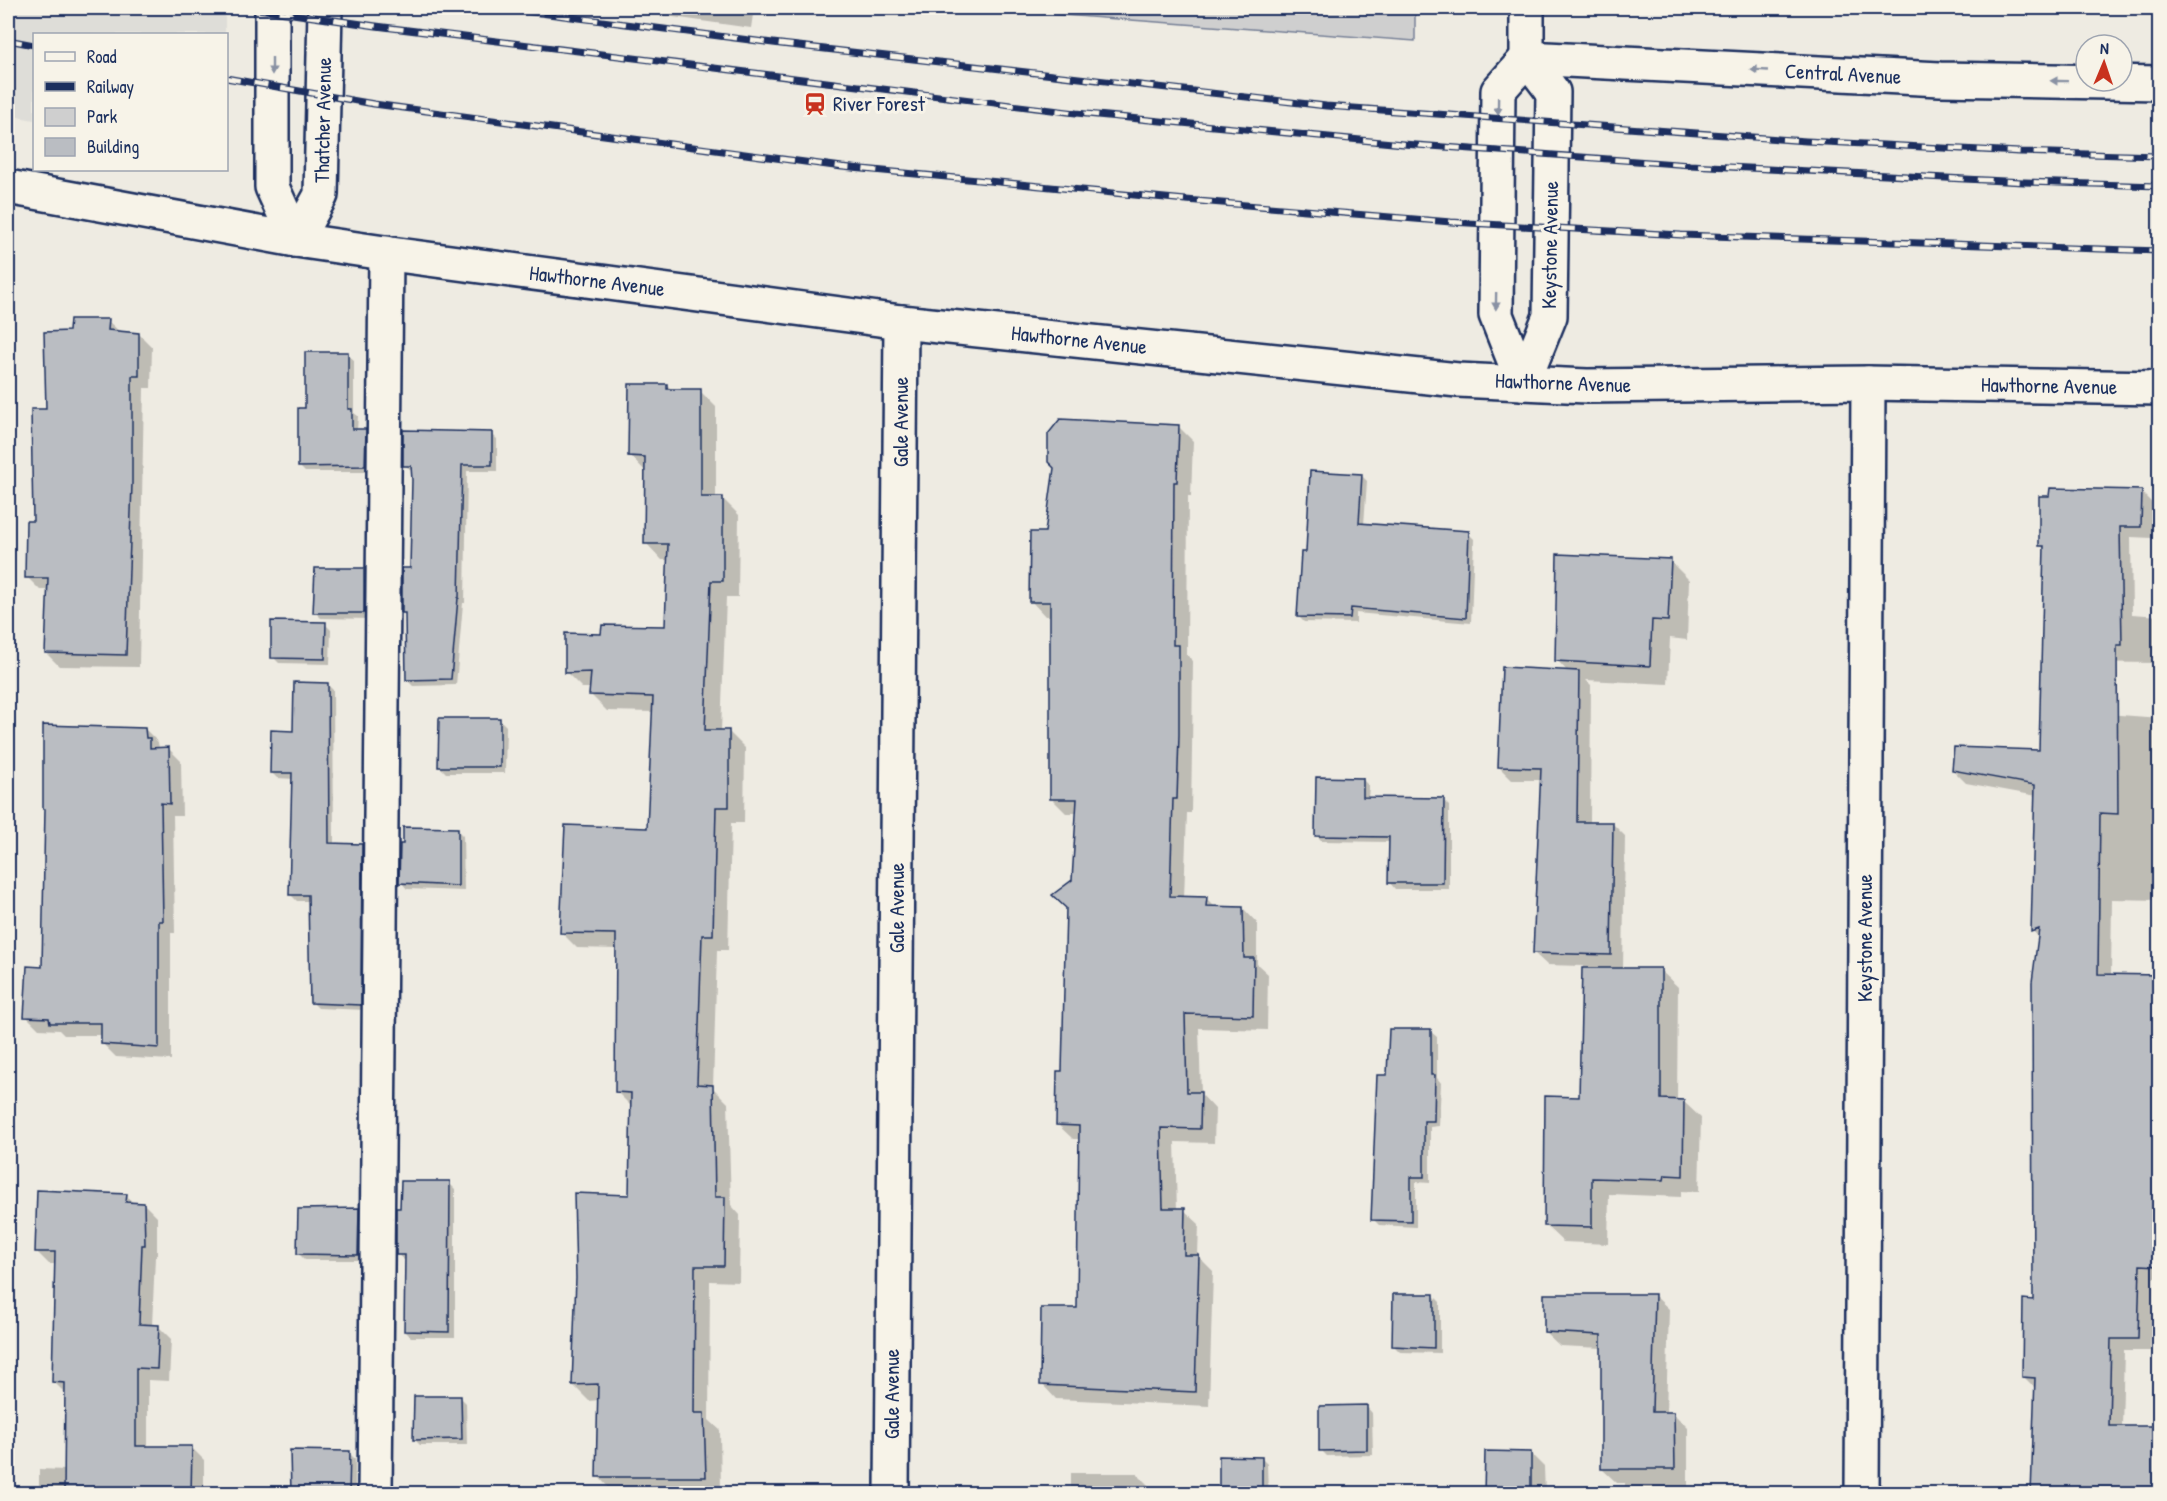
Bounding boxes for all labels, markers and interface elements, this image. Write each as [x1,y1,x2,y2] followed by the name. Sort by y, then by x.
[33,33,228,171] legend
[2074,33,2134,93] north arrow
[2100,37,2110,59] text: N
[87,44,117,69] text: Road
[267,56,277,75] one-way arrow
[1784,56,1902,91] street label: Central Avenue
[307,57,338,183] street label: Thatcher Avenue
[1750,65,1769,74] one-way arrow
[87,74,134,99] text: Railway
[2050,76,2069,86] one-way arrow
[833,89,926,118] place label: River Forest
[802,91,828,117] station icon: River Forest
[1493,96,1503,115] one-way arrow
[87,104,118,129] text: Park
[87,134,139,159] text: Building
[1534,181,1565,309] street label: Keystone Avenue
[528,258,666,303] street label: Hawthorne Avenue
[1491,291,1501,310] one-way arrow
[1010,318,1148,361] street label: Hawthorne Avenue
[1494,366,1632,399] street label: Hawthorne Avenue
[1981,370,2117,401] street label: Hawthorne Avenue
[886,377,915,467] street label: Gale Avenue
[882,863,911,953] street label: Gale Avenue
[1850,874,1879,1002] street label: Keystone Avenue
[877,1349,906,1439] street label: Gale Avenue

